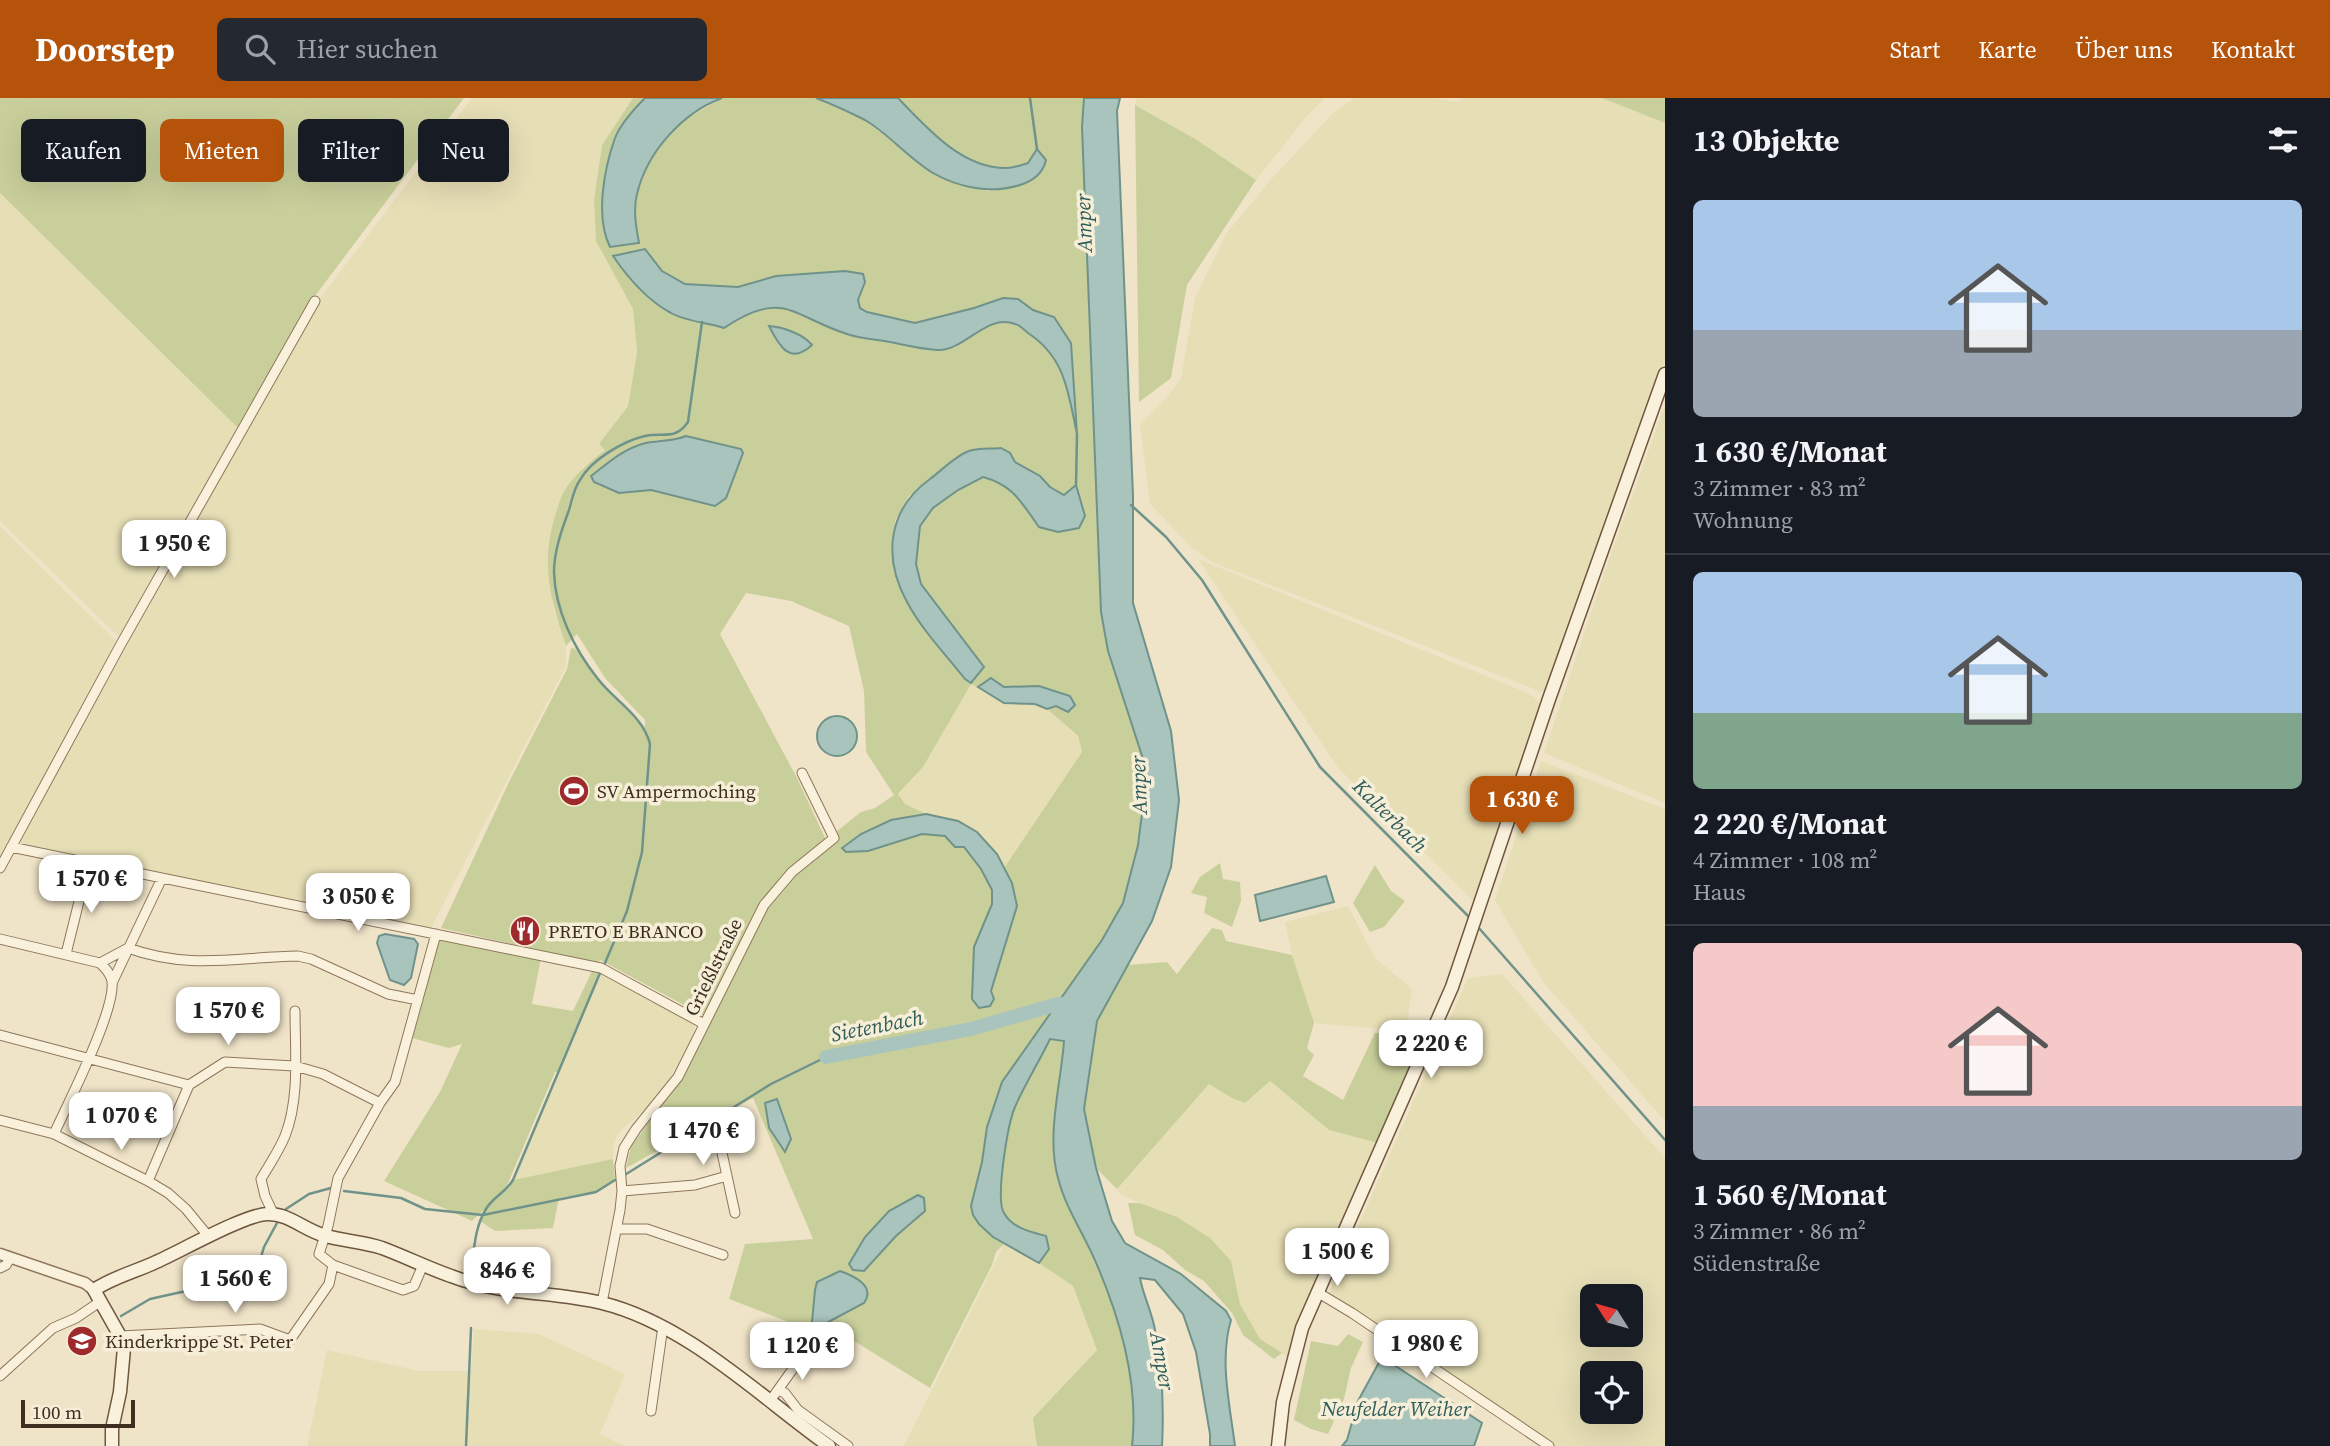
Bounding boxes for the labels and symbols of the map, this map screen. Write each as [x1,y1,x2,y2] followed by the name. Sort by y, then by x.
[1068,193,1099,254] water label: Amper
[109,520,239,580] pin: 1 950 €
[1123,755,1154,816] water label: Amper
[1346,771,1434,860] water label: Kalterbach
[557,774,591,808] sports icon: SV Ampermoching
[1457,776,1587,836] pin: 1 630 €
[597,778,756,804] place label: SV Ampermoching
[26,856,156,915] pin: 1 570 €
[293,874,423,933] pin: 3 050 €
[508,914,542,948] restaurant icon: PRETO E BRANCO
[678,914,748,1020] street label: Grießlstraße
[548,918,703,944] place label: PRETO E BRANCO
[163,988,293,1047] pin: 1 570 €
[828,1002,926,1049] water label: Sietenbach
[1366,1020,1496,1080] pin: 2 220 €
[56,1093,186,1152] pin: 1 070 €
[638,1108,768,1167] pin: 1 470 €
[1272,1228,1402,1288] pin: 1 500 €
[458,1248,556,1307] pin: 846 €
[170,1256,300,1315] pin: 1 560 €
[1580,1284,1643,1348] north arrow
[1361,1320,1491,1380] pin: 1 980 €
[737,1322,867,1382] pin: 1 120 €
[65,1324,99,1358] school or university icon: Kinderkrippe St. Peter
[105,1328,293,1354] place label: Kinderkrippe St. Peter
[1143,1328,1182,1393] water label: Amper
[1320,1394,1471,1423] water label: Neufelder Weiher
[21,1397,135,1429] scale bar

